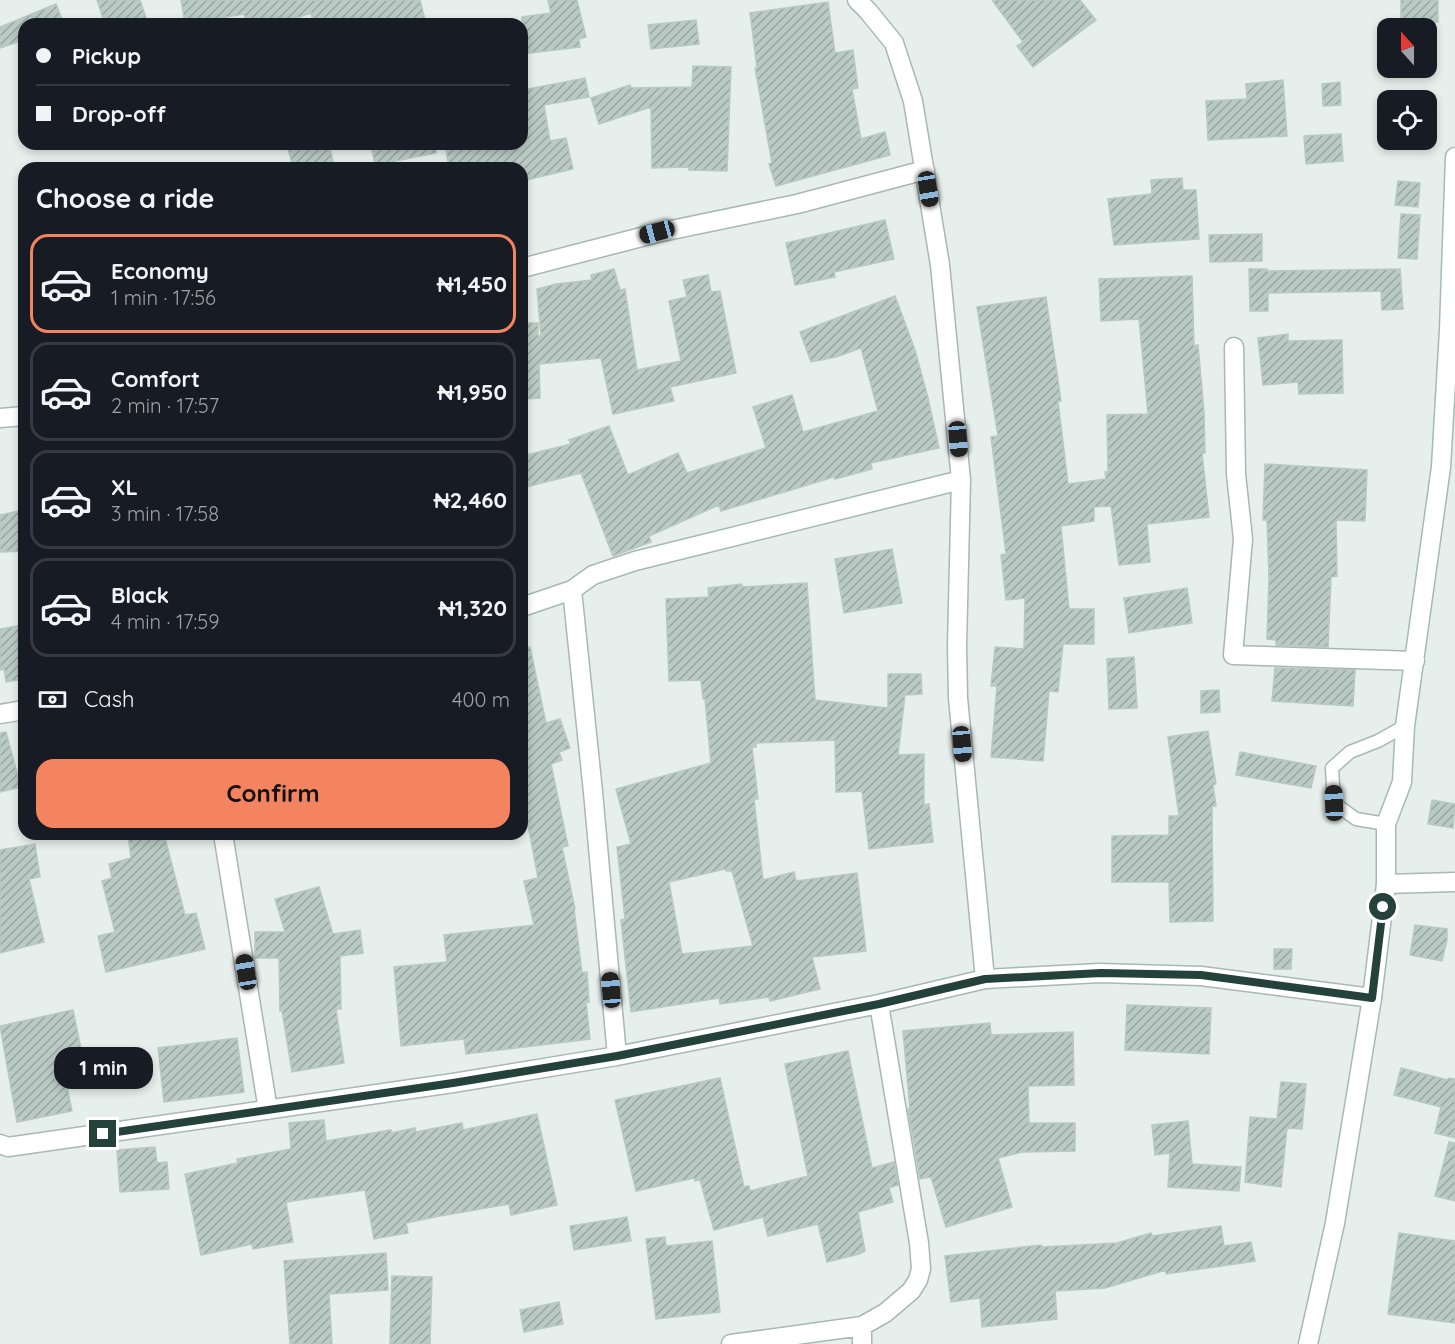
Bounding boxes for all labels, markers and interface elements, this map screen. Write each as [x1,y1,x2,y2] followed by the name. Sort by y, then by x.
[1377,18,1437,78] north arrow
[1377,18,1437,150] map controls
[72,42,141,70] text: Pickup
[1377,90,1437,150] button: locate
[72,100,166,128] text: Drop-off
[916,170,940,208] car
[36,181,214,215] text: Choose a ride
[637,219,677,245] car
[39,257,93,311] icon: car
[111,257,209,285] text: Economy
[437,270,507,298] text: ₦1,450
[111,285,216,310] text: 1 min · 17:56
[39,365,93,419] icon: car
[111,365,200,393] text: Comfort
[438,378,507,406] text: ₦1,950
[111,393,219,418] text: 2 min · 17:57
[947,420,969,458] car
[39,473,93,527] icon: car
[111,473,138,501] text: XL
[434,486,507,514] text: ₦2,460
[111,501,219,526] text: 3 min · 17:58
[39,581,93,635] icon: car
[111,581,169,609] text: Black
[438,594,507,622] text: ₦1,320
[111,609,219,634] text: 4 min · 17:59
[36,683,69,716] icon: cash
[84,685,135,713] text: Cash
[452,687,510,712] text: 400 m
[951,725,973,763] car
[36,759,510,828] button: Confirm
[1324,785,1344,821] car
[1369,893,1396,920] route start
[234,953,258,991] car
[600,971,622,1009] car
[54,1047,152,1089] callout: 1 min
[79,1055,128,1080] text: 1 min
[89,1120,116,1147] route end

